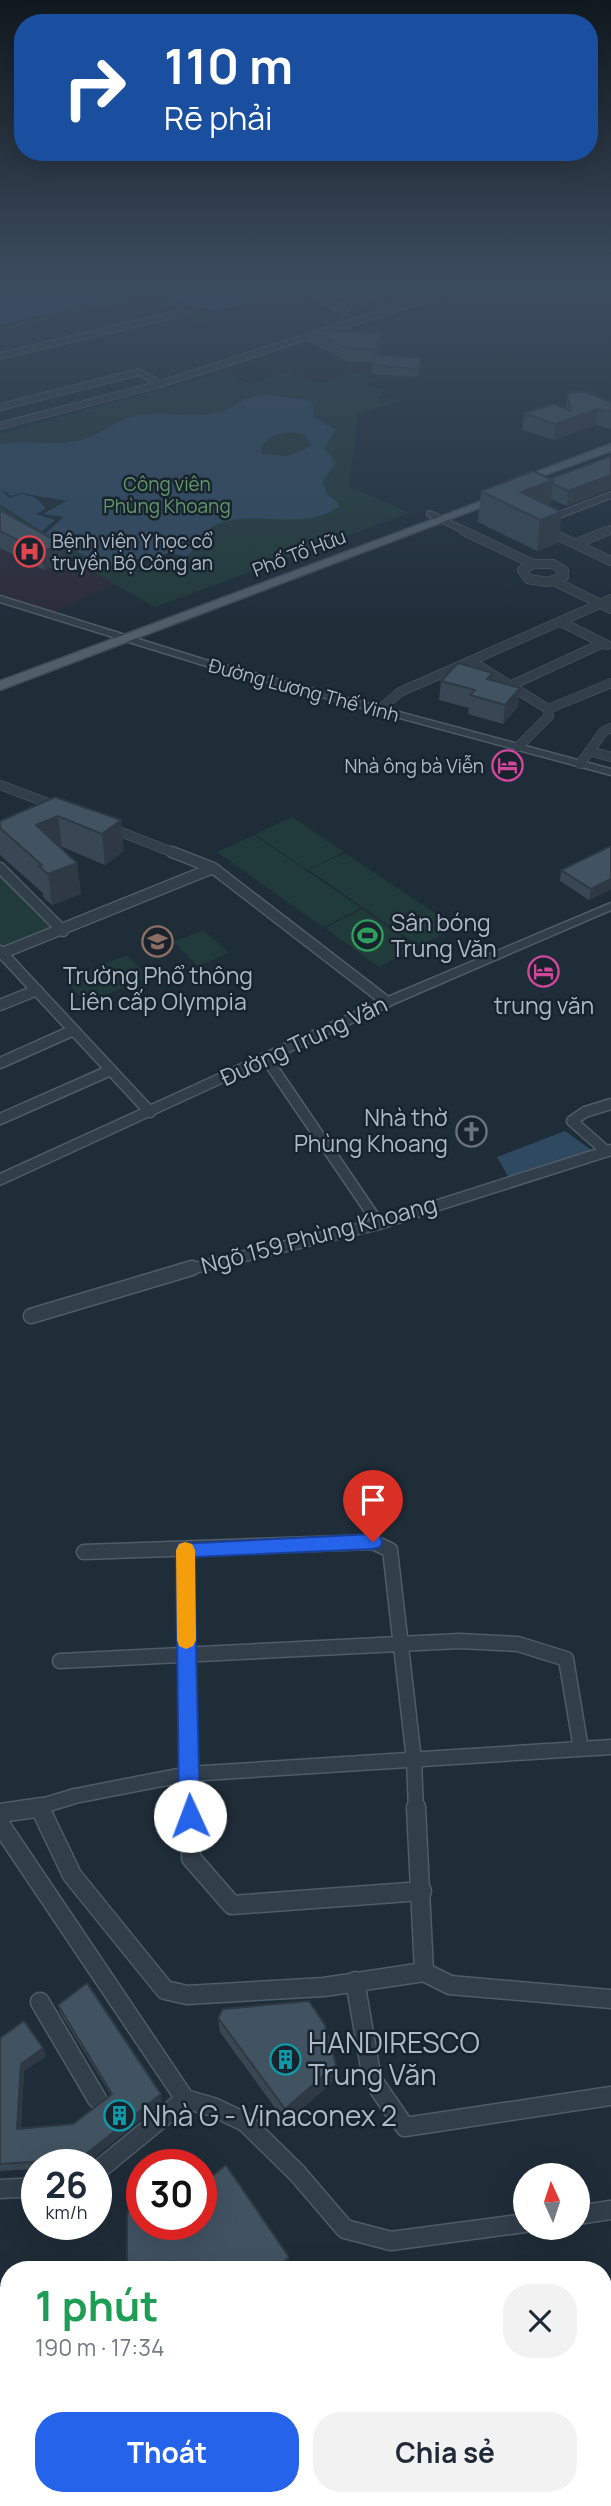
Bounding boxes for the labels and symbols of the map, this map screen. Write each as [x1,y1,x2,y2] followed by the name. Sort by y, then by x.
[103,471,231,519] park label: Công viên Phùng Khoang
[248,523,350,583] street label: Phố Tố Hữu
[52,528,213,576] place label: Bệnh viện Y học cổ truyền Bộ Công an
[12,535,46,569] hospital icon: Bệnh viện Y học cổ truyền Bộ Công an
[206,652,402,728] street label: Đường Lương Thế Vinh
[490,749,524,783] hotel icon: Nhà ông bà Viễn
[345,753,484,779] place label: Nhà ông bà Viễn
[391,906,497,964] place label: Sân bóng Trung Văn
[351,919,385,953] sports icon: Sân bóng Trung Văn
[141,925,175,959] school or university icon: Trường Phổ thông Liên cấp Olympia
[527,955,561,989] hotel icon: trung văn
[63,959,253,1017] place label: Trường Phổ thông Liên cấp Olympia
[215,987,392,1093] street label: Đường Trung Văn
[494,989,594,1021] place label: trung văn
[294,1101,448,1159] place label: Nhà thờ Phùng Khoang
[454,1114,488,1148] church icon: Nhà thờ Phùng Khoang
[197,1187,440,1281] street label: Ngõ 159 Phùng Khoang
[343,1470,403,1542] pin
[153,1779,227,1853] position arrow
[308,2023,480,2093] place label: HANDIRESCO Trung Văn
[268,2042,302,2076] building icon: HANDIRESCO Trung Văn
[142,2096,397,2134] place label: Nhà G - Vinaconex 2
[102,2099,136,2133] building icon: Nhà G - Vinaconex 2
[126,2149,217,2240] speed limit sign: 30
[513,2163,590,2240] north arrow

